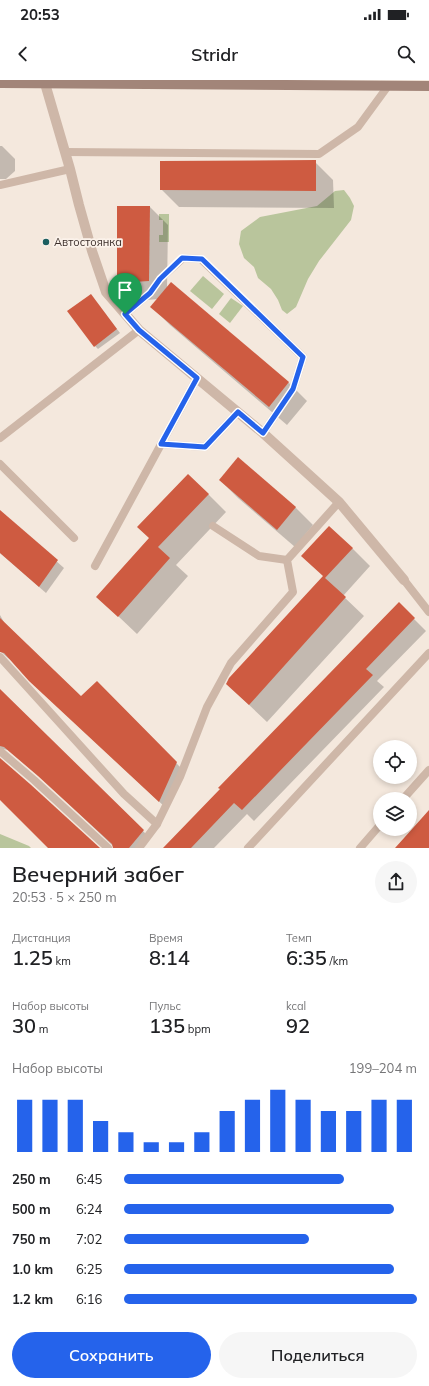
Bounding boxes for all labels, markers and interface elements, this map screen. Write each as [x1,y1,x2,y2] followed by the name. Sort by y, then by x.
[20,5,60,24] text: 20:53
[12,43,34,65] icon: back
[191,43,238,66] text: Stridr
[395,43,417,65] icon: search
[54,235,122,249] place label: Автостоянка
[41,237,51,247] marker: Автостоянка
[108,273,142,314] pin
[114,279,136,301] icon: arrive
[373,740,417,836] map controls
[373,740,417,784] button: locate
[373,792,417,836] button: layers
[12,860,184,888] text: Вечерний забег
[375,861,417,903] button: share
[12,889,117,905] text: 20:53 · 5 × 250 m
[12,931,71,945] text: Дистанция
[149,931,183,945] text: Время
[286,931,312,945] text: Темп
[12,945,53,970] text: 1.25
[149,945,190,970] text: 8:14
[286,945,327,970] text: 6:35
[53,954,71,968] text: km
[327,954,348,968] text: /km
[12,999,89,1013] text: Набор высоты
[149,999,181,1013] text: Пульс
[286,999,306,1013] text: kcal
[12,1013,36,1038] text: 30
[149,1013,185,1038] text: 135
[286,1013,310,1038] text: 92
[36,1022,49,1036] text: m
[185,1022,211,1036] text: bpm
[12,1060,103,1076] text: Набор высоты
[349,1060,417,1076] text: 199–204 m
[12,1171,51,1187] text: 250 m
[76,1171,102,1187] text: 6:45
[12,1201,51,1217] text: 500 m
[76,1201,102,1217] text: 6:24
[12,1231,51,1247] text: 750 m
[76,1231,102,1247] text: 7:02
[12,1261,53,1277] text: 1.0 km
[76,1261,102,1277] text: 6:25
[12,1291,53,1307] text: 1.2 km
[76,1291,102,1307] text: 6:16
[12,1332,211,1378] button: Сохранить
[219,1332,417,1378] button: Поделиться

